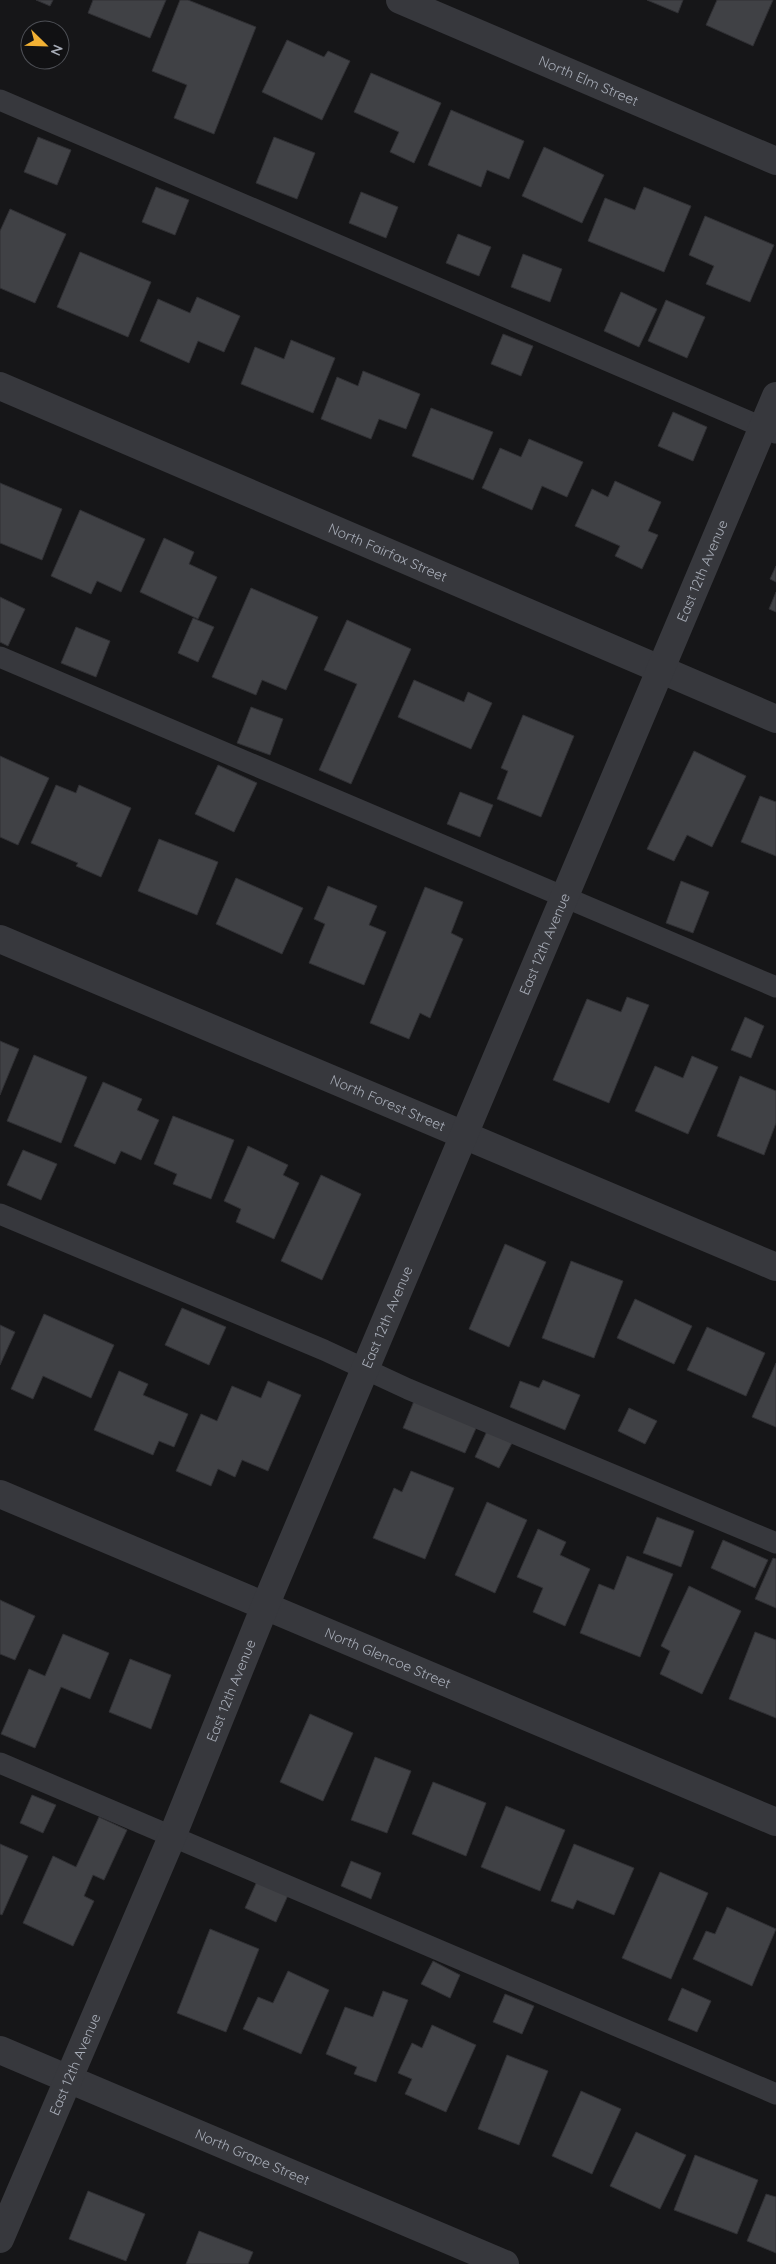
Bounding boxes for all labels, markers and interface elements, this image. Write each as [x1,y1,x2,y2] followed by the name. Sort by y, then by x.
[20,20,70,70] north arrow
[47,42,67,58] text: N
[536,51,641,110] street label: North Elm Street
[673,517,732,625] street label: East 12th Avenue
[326,519,450,586] street label: North Fairfax Street
[515,890,574,998] street label: East 12th Avenue
[328,1071,448,1135] street label: North Forest Street
[358,1263,417,1371] street label: East 12th Avenue
[322,1623,454,1693] street label: North Glencoe Street
[202,1637,260,1745] street label: East 12th Avenue
[45,2011,104,2118] street label: East 12th Avenue
[192,2125,312,2189] street label: North Grape Street

